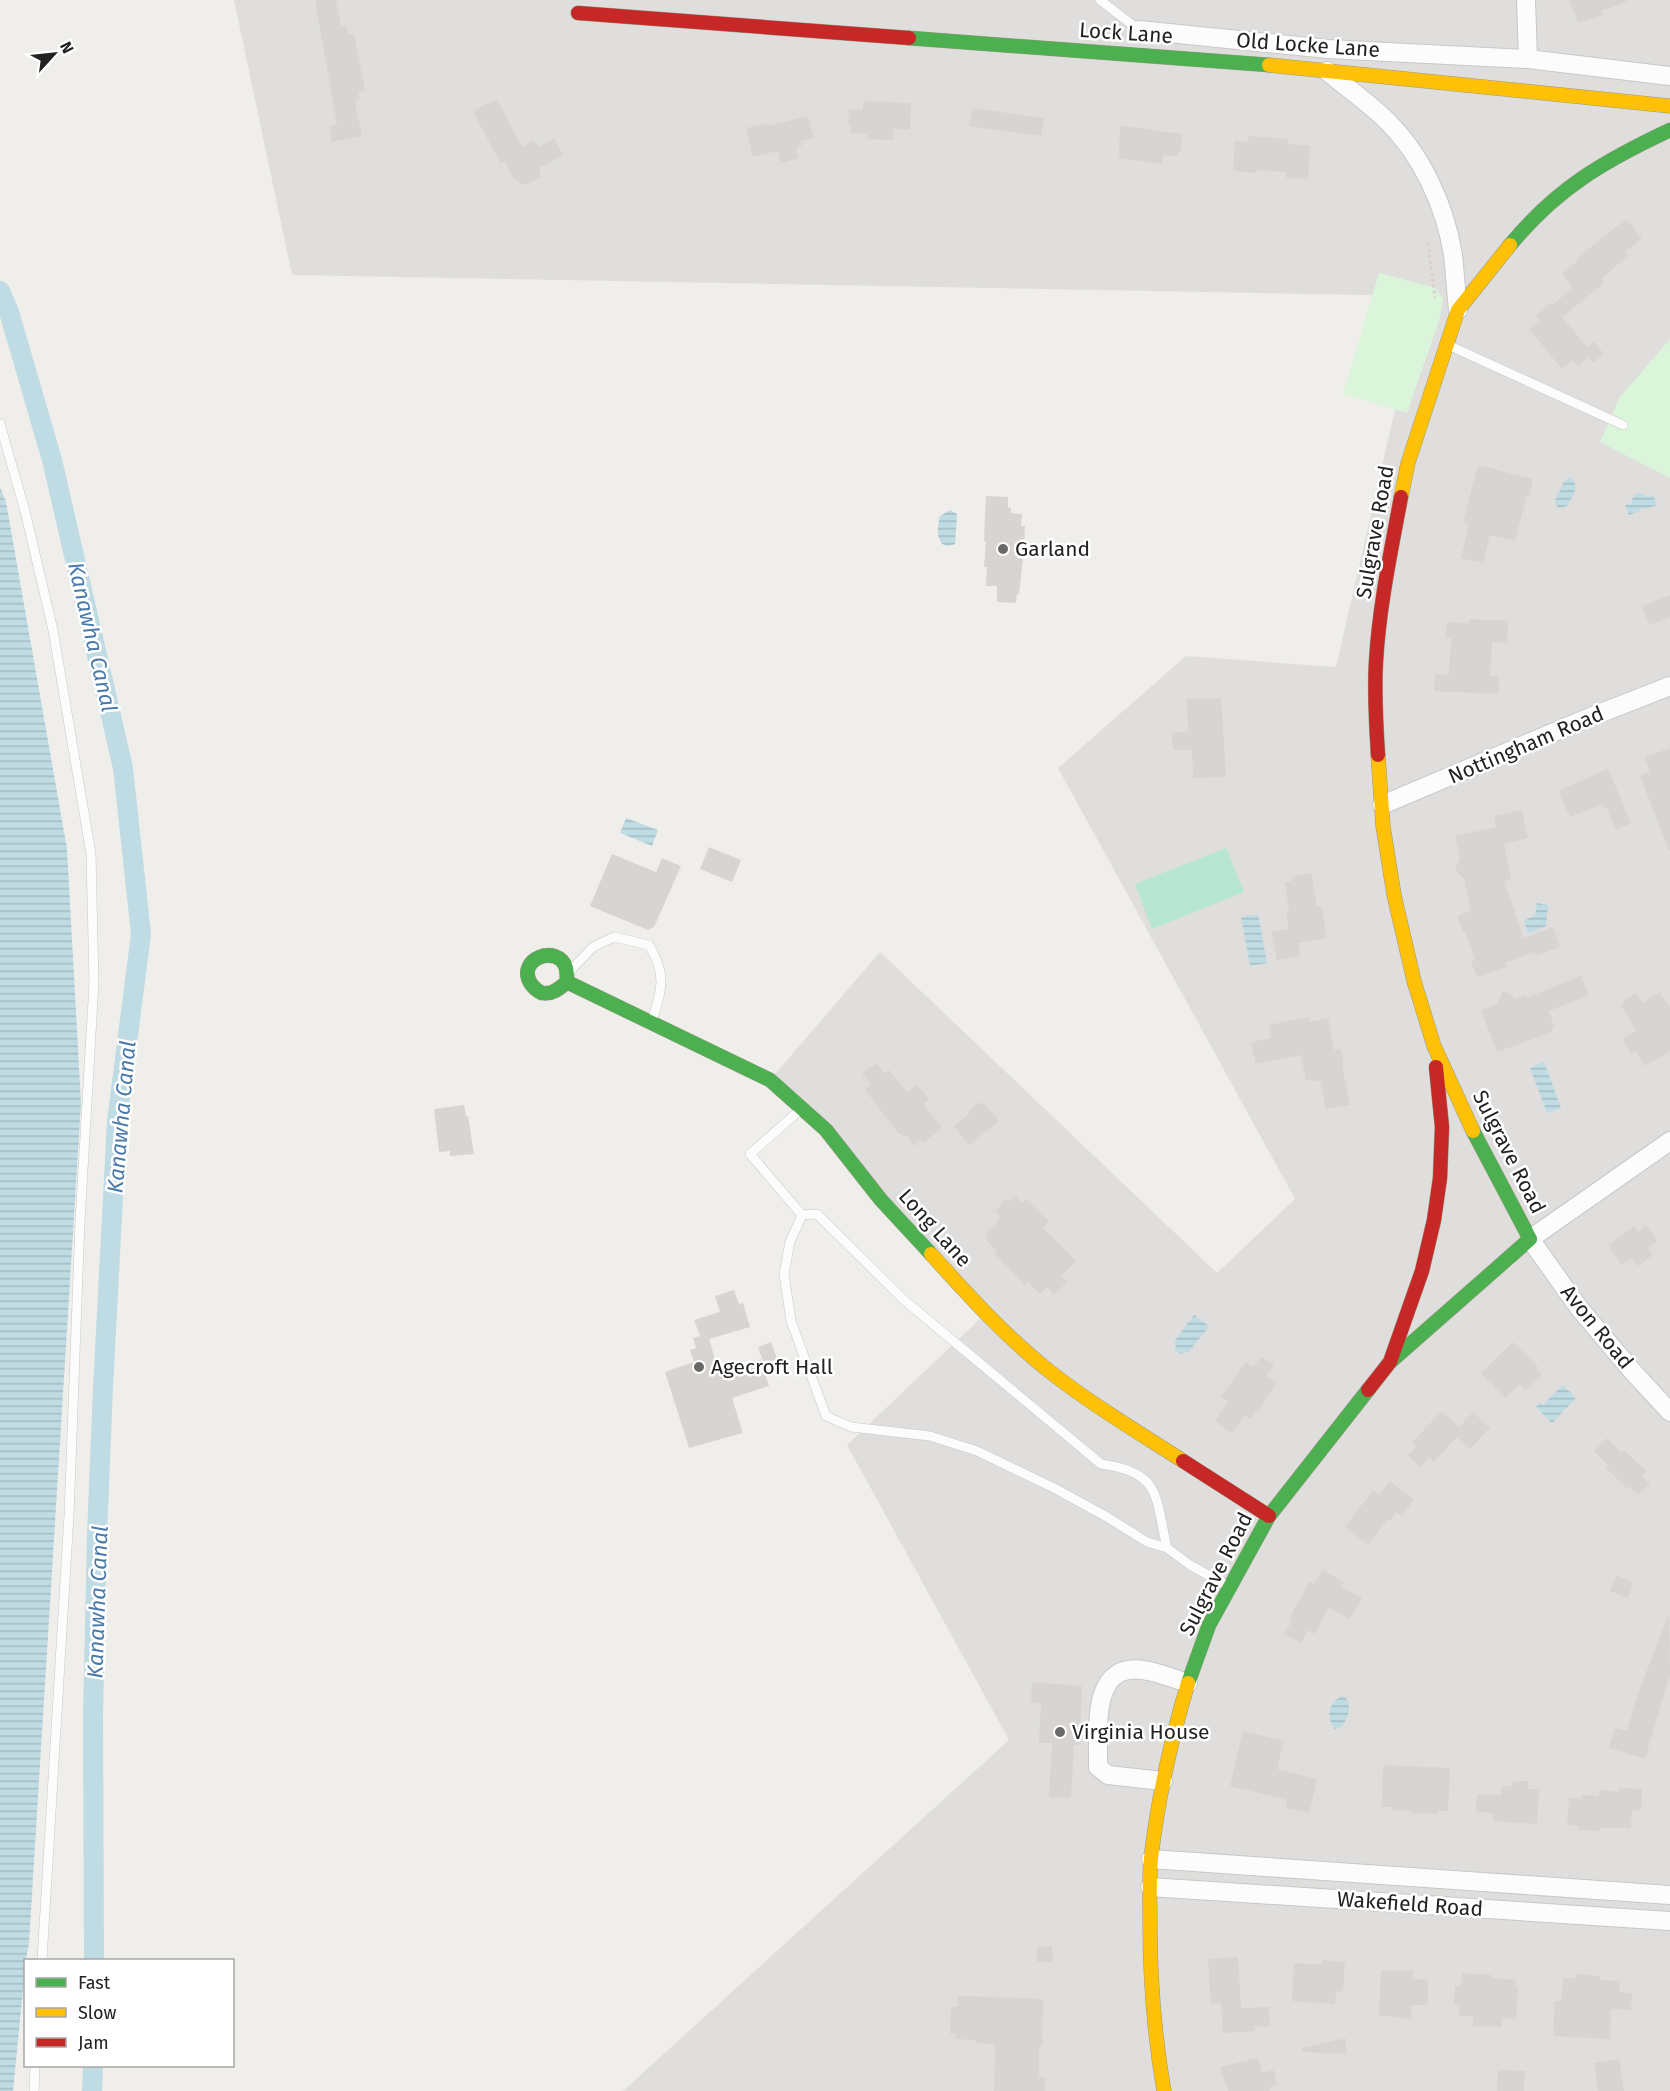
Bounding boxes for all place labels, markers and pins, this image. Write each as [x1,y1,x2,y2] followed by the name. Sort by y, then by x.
[1015,536,1090,562] place label: Garland
[996,542,1010,556] marker: Garland
[711,1354,833,1380] place label: Agecroft Hall
[692,1360,706,1374] marker: Agecroft Hall
[1072,1719,1209,1745] place label: Virginia House
[1053,1725,1067,1739] marker: Virginia House

